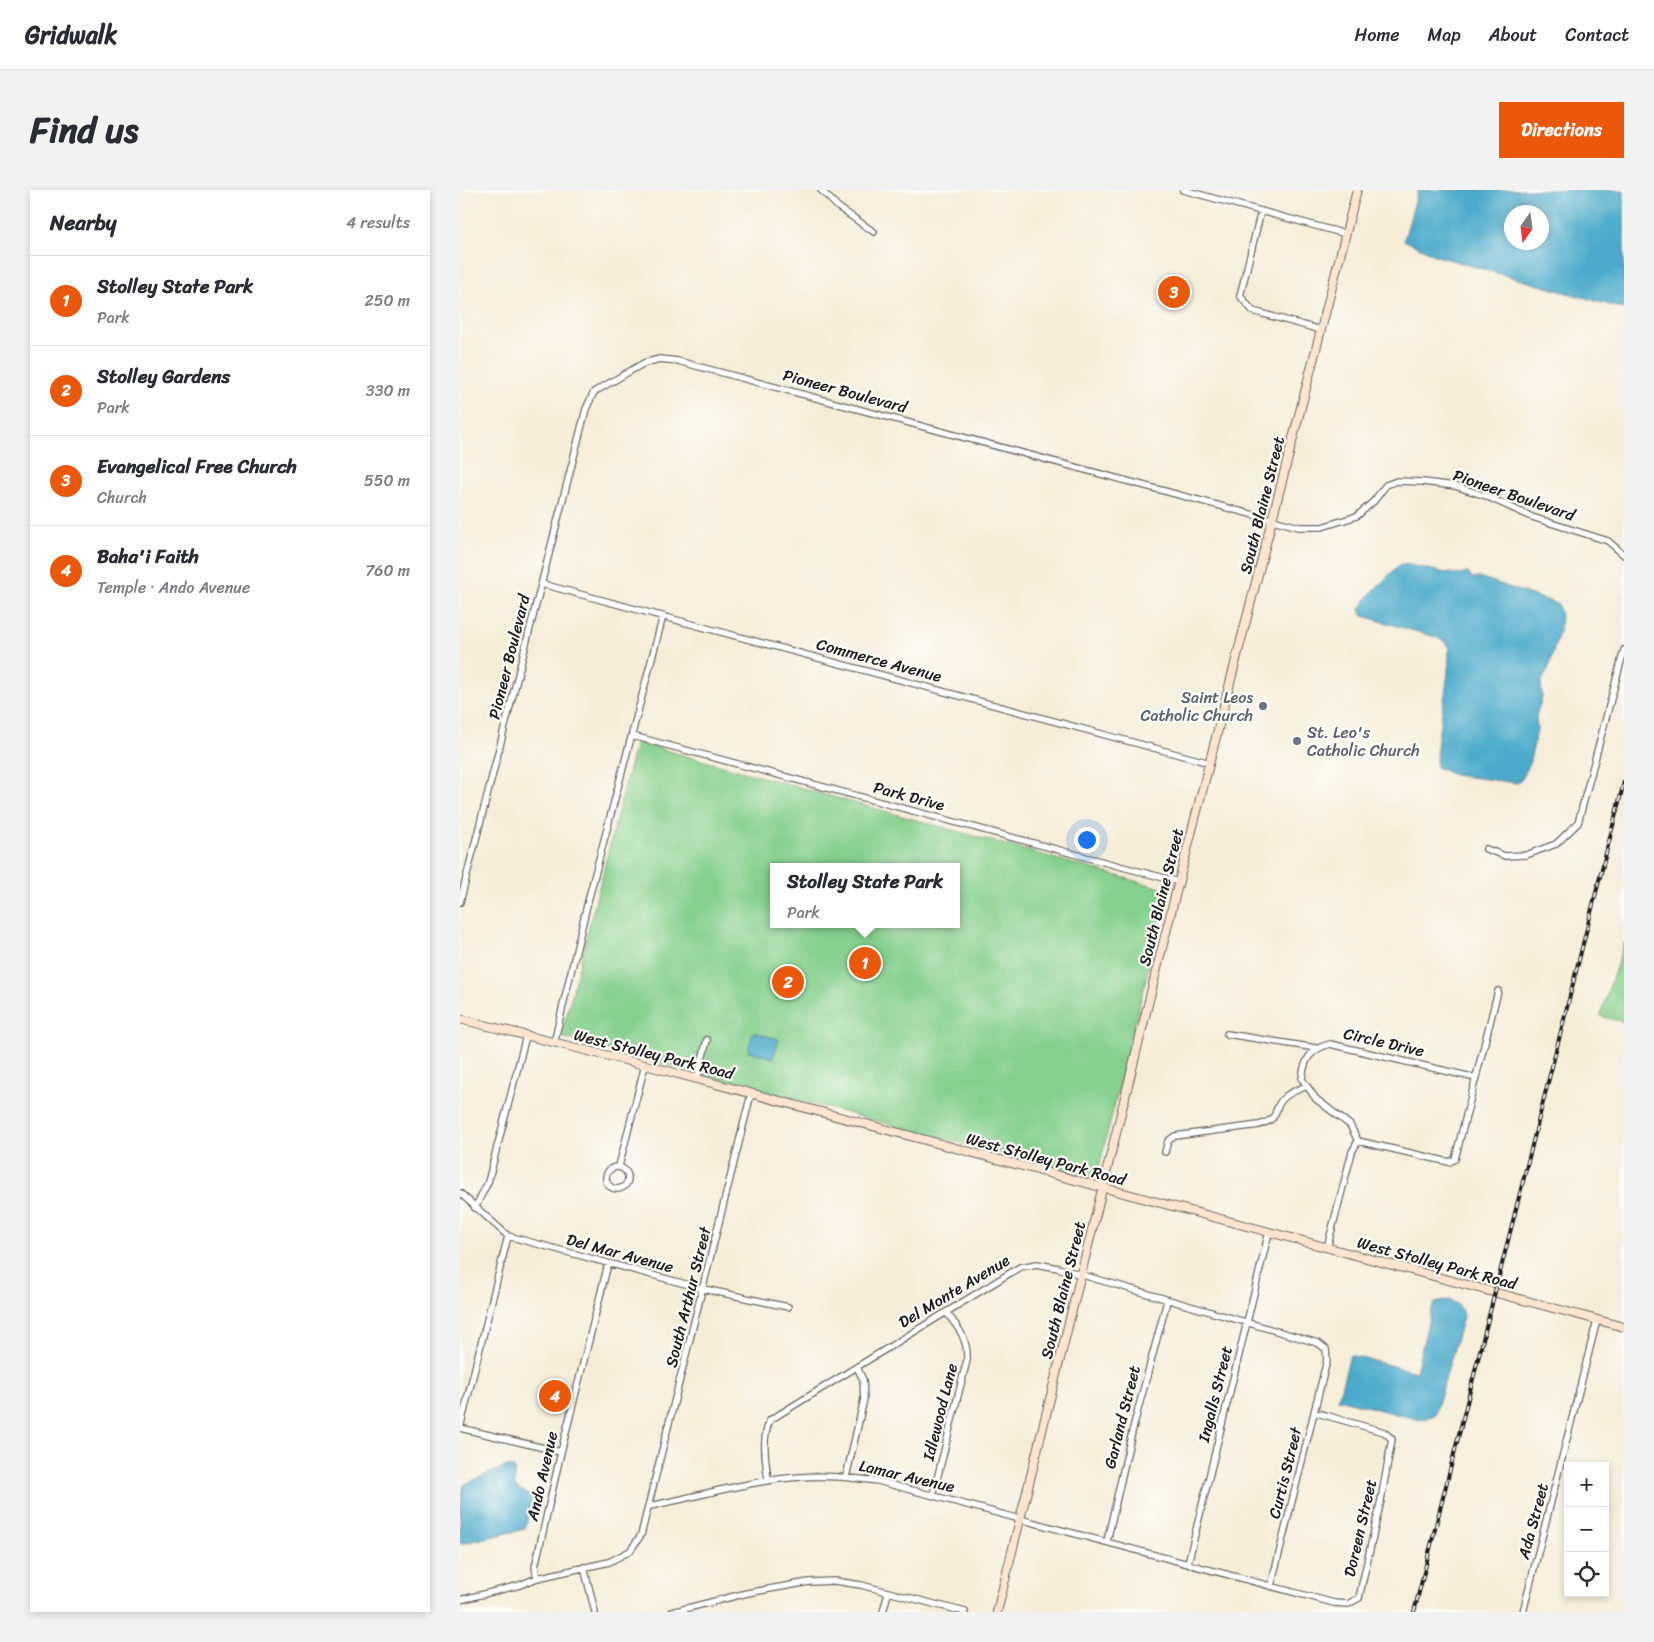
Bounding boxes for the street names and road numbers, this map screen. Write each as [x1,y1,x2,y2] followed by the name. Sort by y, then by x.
[780,360,912,422] street label: Pioneer Boulevard
[1231,433,1293,577] street label: South Blaine Street
[1449,461,1581,530] street label: Pioneer Boulevard
[479,590,539,722] street label: Pioneer Boulevard
[813,629,945,691] street label: Commerce Avenue
[870,773,948,819] street label: Park Drive
[1130,825,1192,969] street label: South Blaine Street
[1341,1019,1427,1065] street label: Circle Drive
[571,1020,739,1088] street label: West Stolley Park Road
[963,1124,1131,1195] street label: West Stolley Park Road
[1032,1218,1094,1362] street label: South Blaine Street
[657,1223,720,1370] street label: South Arthur Street
[563,1225,677,1281] street label: Del Mar Avenue
[1354,1228,1522,1299] street label: West Stolley Park Road
[892,1246,1016,1336] street label: Del Monte Avenue
[1189,1343,1241,1446] street label: Ingalls Street
[914,1360,966,1465] street label: Idlewood Lane
[1095,1362,1149,1472] street label: Garland Street
[1260,1424,1310,1522] street label: Curtis Street
[517,1428,566,1525] street label: Ando Avenue
[856,1451,958,1501] street label: Lamar Avenue
[1335,1476,1385,1580] street label: Doreen Street
[1509,1480,1557,1563] street label: Ada Street

